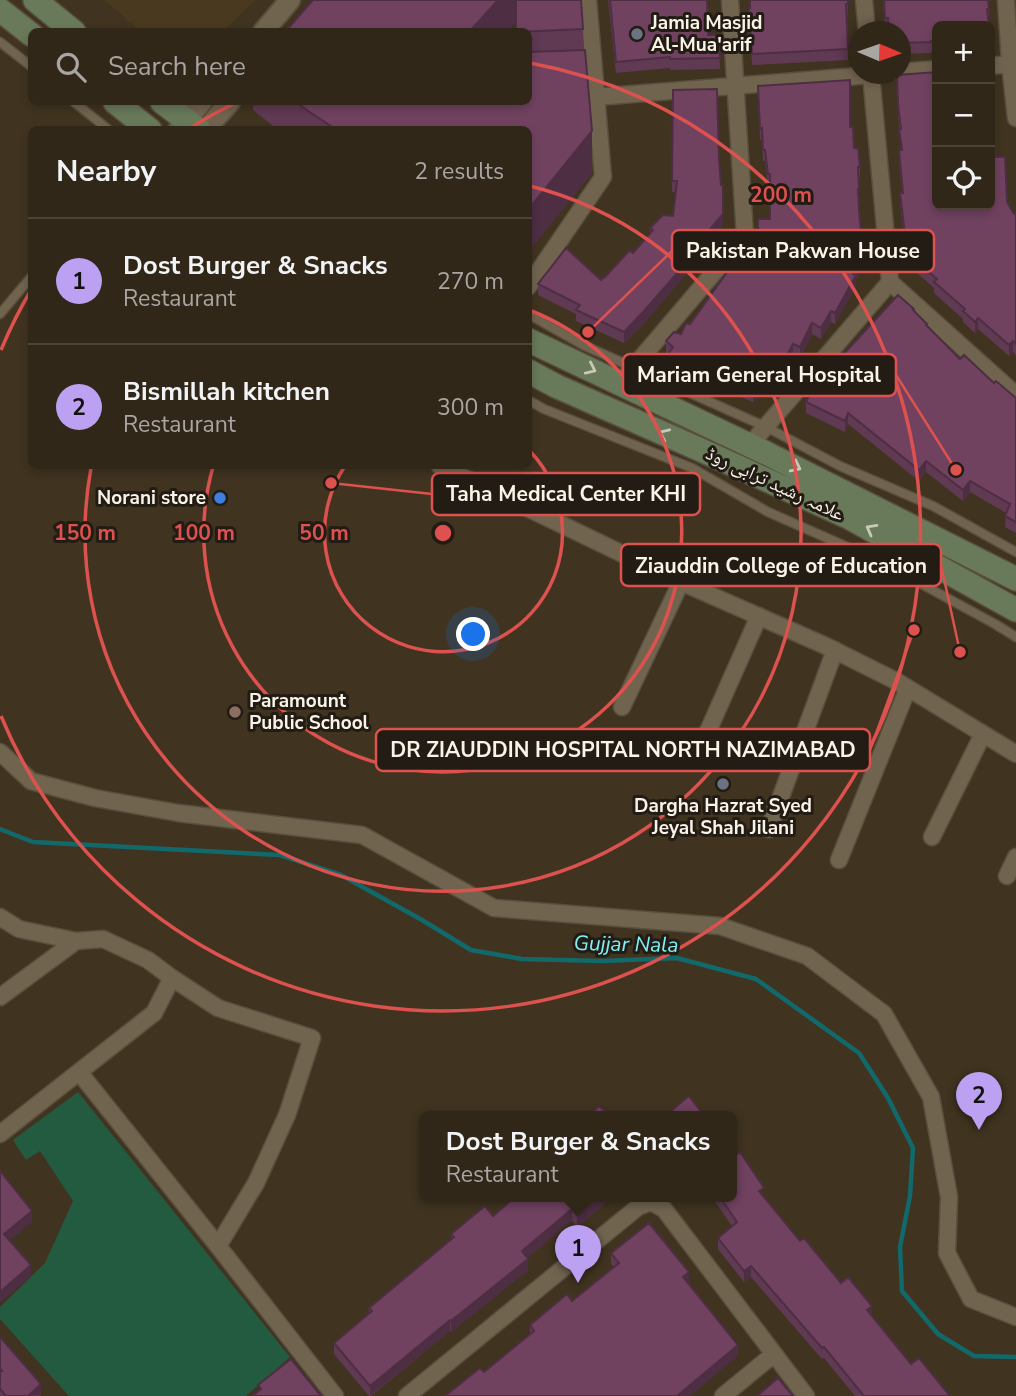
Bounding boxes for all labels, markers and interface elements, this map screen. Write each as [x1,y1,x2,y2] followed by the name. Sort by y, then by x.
[650,10,763,58] place label: Jamia Masjid Al-Mua'arif
[848,21,911,84] north arrow
[932,21,995,210] map controls
[932,21,995,84] button: +
[629,26,645,42] marker: Jamia Masjid Al-Mua'arif
[28,28,532,105] search box
[52,48,90,86] icon: search
[108,49,246,84] text: Search here
[932,84,995,147] button: −
[932,147,995,210] button: locate
[56,151,156,192] text: Nearby
[414,156,504,187] text: 2 results
[750,181,812,209] text: 200 m
[672,230,934,272] callout: Pakistan Pakwan House
[686,237,920,265] text: Pakistan Pakwan House
[123,248,388,283] text: Dost Burger & Snacks
[72,266,86,297] text: 1
[437,266,504,297] text: 270 m
[123,283,236,314] text: Restaurant
[623,354,896,396] callout: Mariam General Hospital
[584,361,596,375] one-way arrow
[637,361,881,389] text: Mariam General Hospital
[123,374,330,409] text: Bismillah kitchen
[72,392,86,423] text: 2
[437,392,504,423] text: 300 m
[123,409,236,440] text: Restaurant
[659,428,672,442] one-way arrow
[701,441,849,528] street label: علامہ رشید ترابی روڈ
[789,459,801,473] one-way arrow
[432,473,700,515] callout: Taha Medical Center KHI
[446,480,686,508] text: Taha Medical Center KHI
[97,485,206,511] place label: Norani store
[212,490,228,506] marker: Norani store
[54,519,116,547] text: 150 m
[173,519,235,547] text: 100 m
[299,519,349,547] text: 50 m
[431,521,455,545] centre of rings
[865,524,878,538] one-way arrow
[621,544,941,586] callout: Ziauddin College of Education
[635,552,927,580] text: Ziauddin College of Education
[456,617,490,651] your location
[249,688,369,736] place label: Paramount Public School
[227,704,243,720] marker: Paramount Public School
[376,729,870,771] callout: DR ZIAUDDIN HOSPITAL NORTH NAZIMABAD
[390,736,856,764] text: DR ZIAUDDIN HOSPITAL NORTH NAZIMABAD
[715,776,731,792] marker: Dargha Hazrat Syed Jeyal Shah Jilani
[634,793,812,841] place label: Dargha Hazrat Syed Jeyal Shah Jilani
[573,929,679,959] water label: Gujjar Nala
[956,1072,1002,1130] pin: 2
[419,1111,737,1202] popup
[446,1124,710,1159] text: Dost Burger & Snacks
[446,1159,559,1190] text: Restaurant
[555,1225,601,1283] pin: 1

